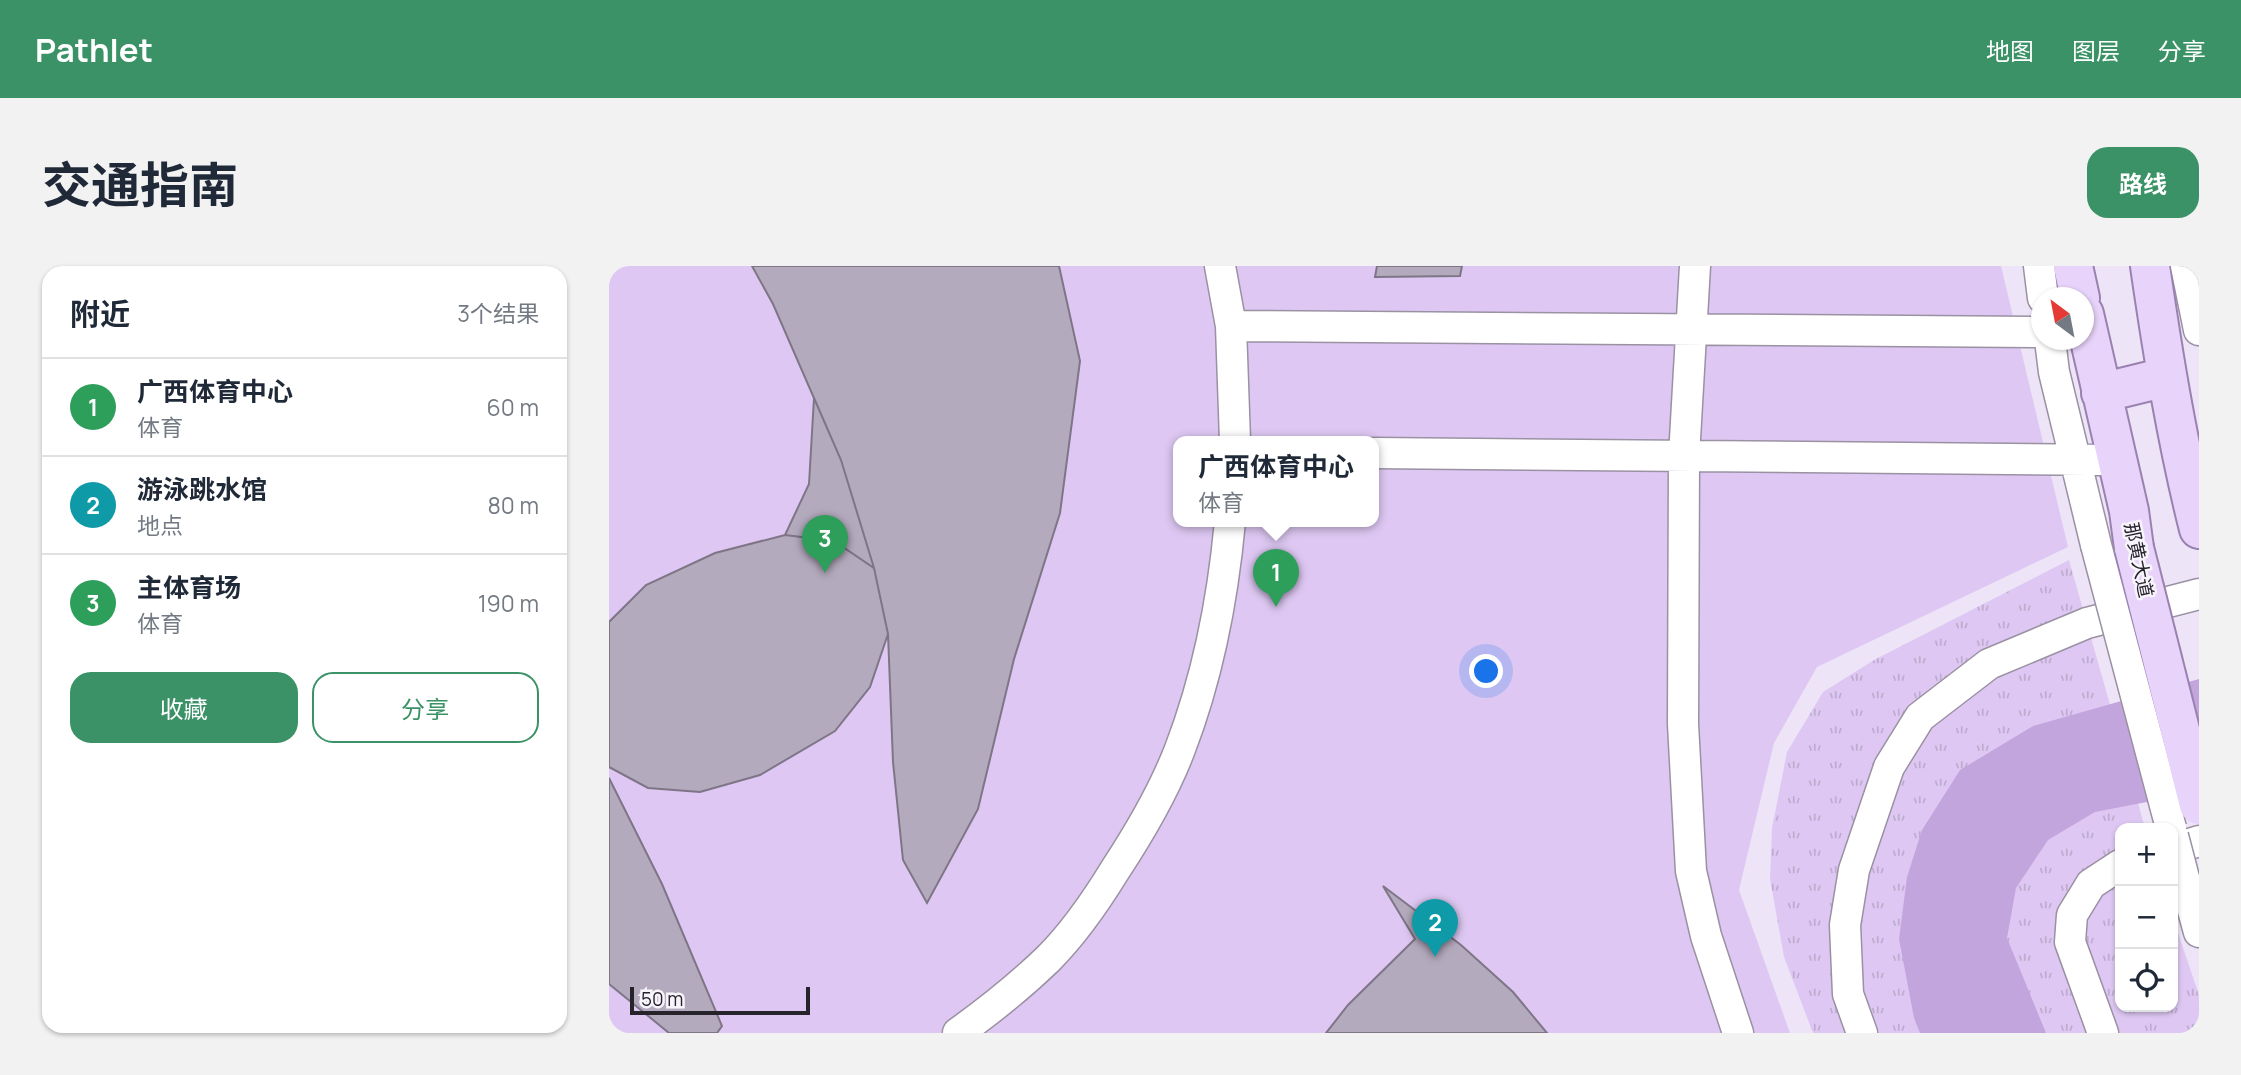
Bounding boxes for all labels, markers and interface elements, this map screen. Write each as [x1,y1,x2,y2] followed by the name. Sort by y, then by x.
[35,27,153,72] text: Pathlet
[1986,34,2034,67] text: 地图
[2072,34,2120,67] text: 图层
[2158,34,2206,67] text: 分享
[2087,147,2199,218] button: 路线
[42,151,238,218] text: 交通指南
[2031,287,2094,350] north arrow
[70,293,130,334] text: 附近
[457,297,539,329] text: 3个结果
[137,373,293,409] text: 广西体育中心
[88,391,98,423] text: 1
[487,391,539,423] text: 60 m
[137,411,183,443] text: 体育
[1173,436,1379,527] popup
[1198,448,1354,484] text: 广西体育中心
[137,471,267,507] text: 游泳跳水馆
[1198,486,1244,518] text: 体育
[86,489,100,521] text: 2
[488,489,539,521] text: 80 m
[137,509,183,541] text: 地点
[802,515,848,573] pin: 3
[2118,520,2160,600] street label: 那黄大道
[1253,549,1299,607] pin: 1
[137,569,241,605] text: 主体育场
[86,587,100,619] text: 3
[478,587,539,619] text: 190 m
[137,607,183,639] text: 体育
[1469,654,1503,688] your location
[70,672,298,743] button: 收藏
[312,672,539,743] button: 分享
[2115,823,2178,1012] map controls
[2115,823,2178,886] button: +
[2115,886,2178,949] button: −
[1412,899,1458,957] pin: 2
[2115,949,2178,1012] button: locate
[630,984,810,1016] scale bar
[641,986,683,1012] text: 50 m

